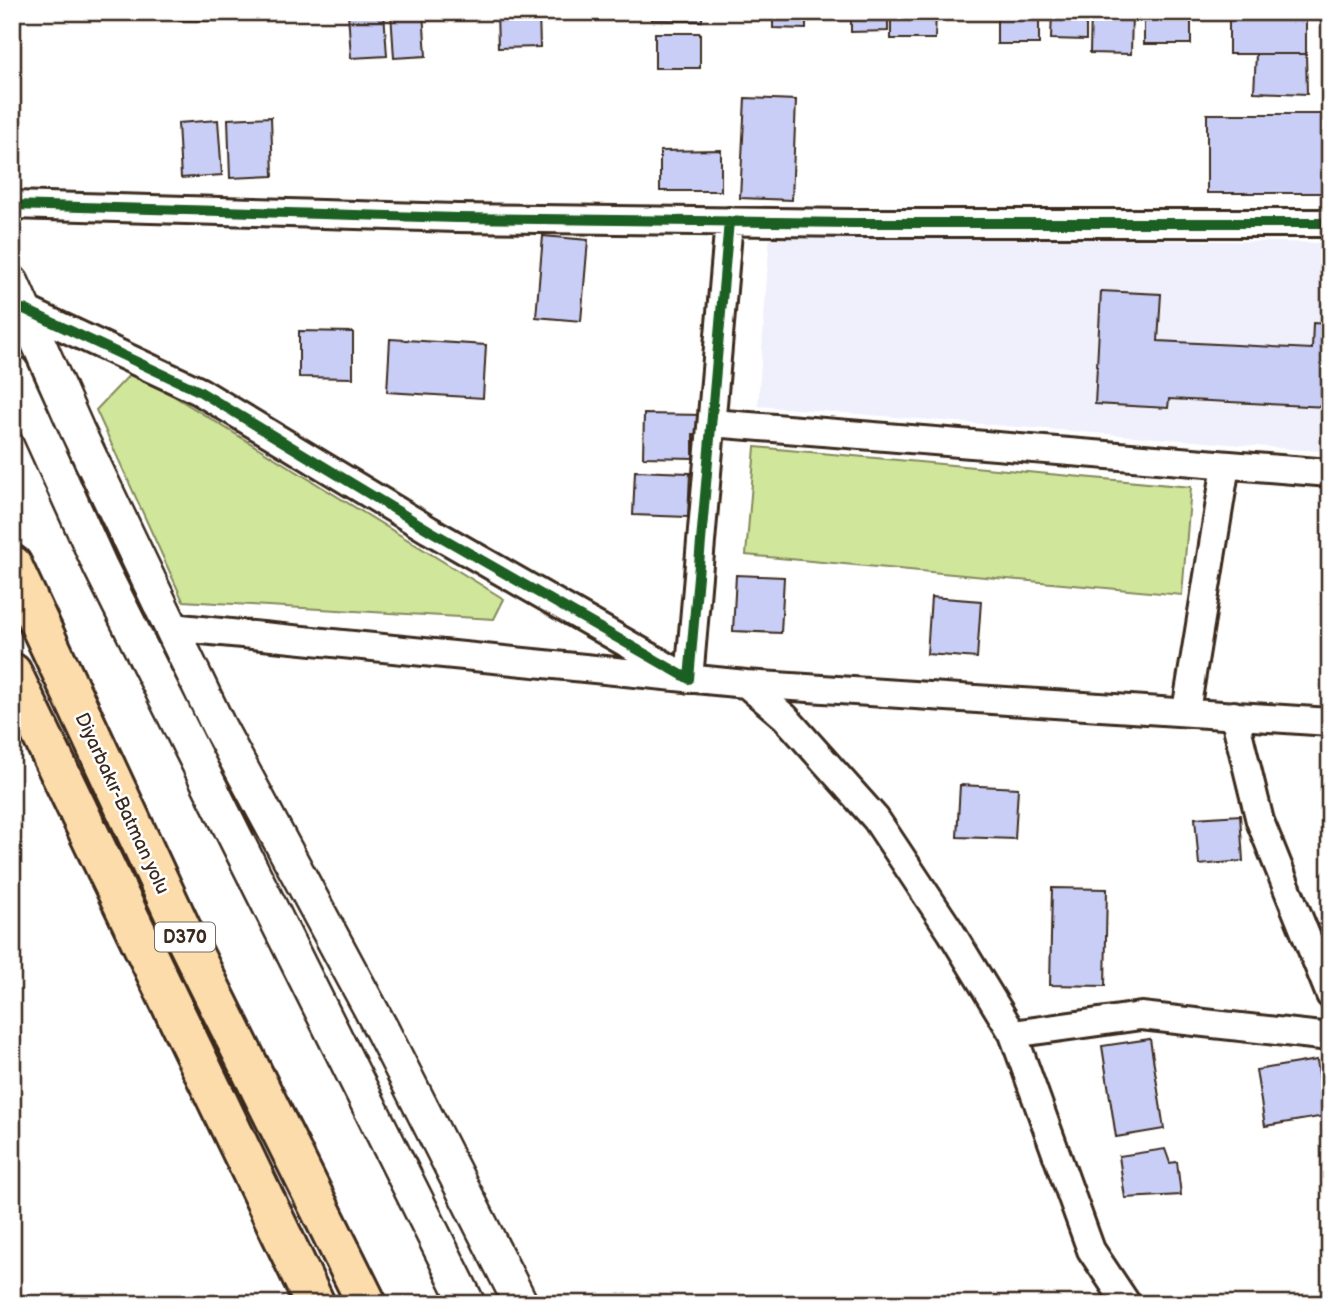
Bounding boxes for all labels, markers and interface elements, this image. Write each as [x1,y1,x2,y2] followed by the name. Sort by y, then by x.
[69,709,174,898] street label: Diyarbakır-Batman yolu
[155,922,215,952] road number: D370

